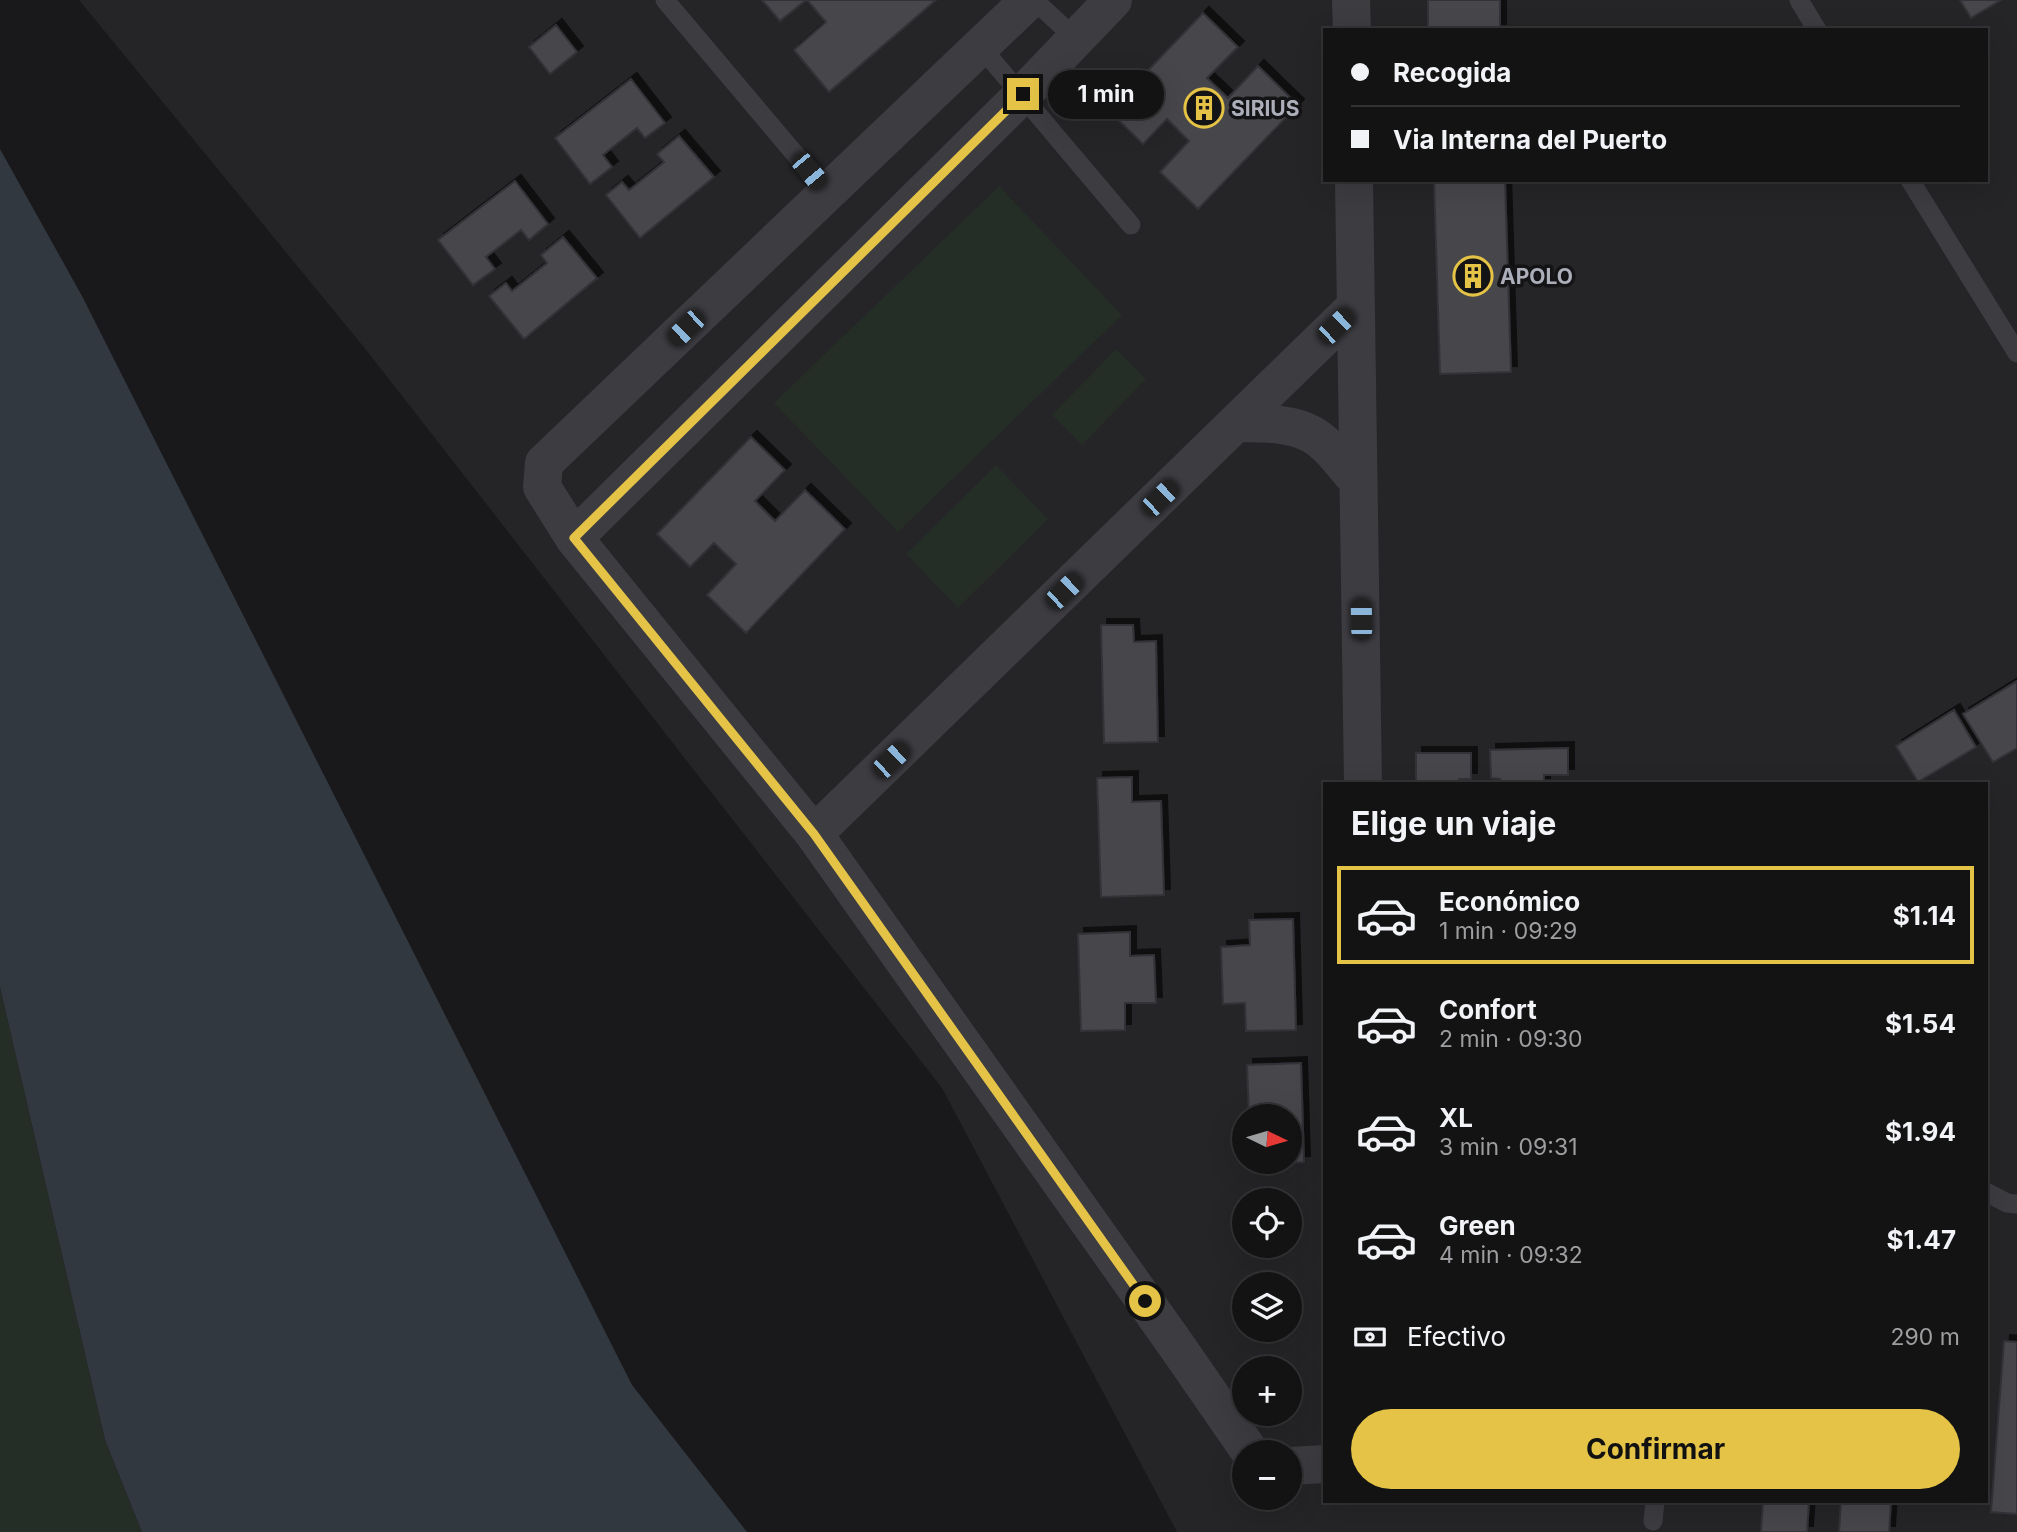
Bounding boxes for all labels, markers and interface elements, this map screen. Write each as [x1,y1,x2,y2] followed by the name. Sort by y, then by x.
[1393,57,1511,88] text: Recogida
[1048,70,1163,119] callout: 1 min
[1007,78,1039,110] route end
[1078,80,1134,108] text: 1 min
[1183,87,1225,129] building icon: SIRIUS
[1231,96,1299,121] place label: SIRIUS
[1393,124,1667,155] text: Via Interna del Puerto
[788,148,831,194] car
[1452,255,1494,297] building icon: APOLO
[1500,264,1573,289] place label: APOLO
[1314,304,1359,348] car
[664,306,709,350] car
[1138,476,1183,520] car
[1042,569,1087,613] car
[1351,598,1372,640] car
[869,738,914,782] car
[1351,804,1556,843] text: Elige un viaje
[1355,884,1418,947] icon: car
[1439,886,1580,917] text: Económico
[1893,900,1956,931] text: $1.14
[1439,917,1577,945] text: 1 min · 09:29
[1355,992,1418,1055] icon: car
[1439,994,1537,1025] text: Confort
[1885,1008,1956,1039] text: $1.54
[1439,1025,1582,1053] text: 2 min · 09:30
[1355,1100,1418,1163] icon: car
[1439,1102,1473,1133] text: XL
[1232,1104,1302,1174] north arrow
[1232,1104,1302,1510] map controls
[1885,1116,1956,1147] text: $1.94
[1439,1133,1578,1161] text: 3 min · 09:31
[1232,1188,1302,1258] button: locate
[1355,1208,1418,1271] icon: car
[1439,1210,1516,1241] text: Green
[1886,1224,1956,1255] text: $1.47
[1439,1241,1583,1269] text: 4 min · 09:32
[1232,1272,1302,1342] button: layers
[1129,1285,1161,1317] route start
[1351,1318,1389,1356] icon: cash
[1407,1321,1506,1352] text: Efectivo
[1891,1323,1960,1351] text: 290 m
[1232,1356,1302,1426] button: +
[1351,1409,1960,1489] button: Confirmar
[1232,1440,1302,1510] button: −

